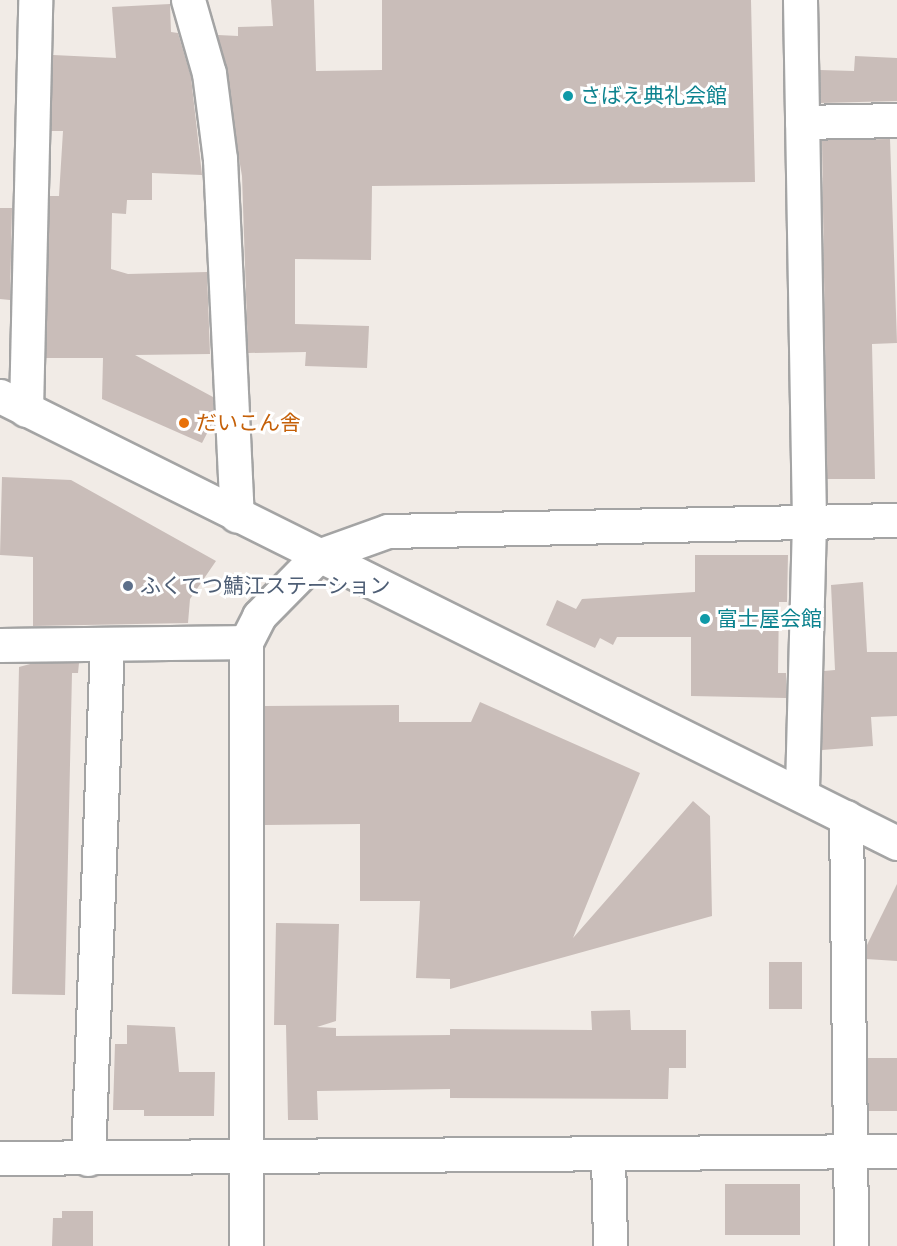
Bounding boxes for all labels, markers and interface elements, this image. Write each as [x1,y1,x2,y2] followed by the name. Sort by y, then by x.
[580,83,727,109] place label: さばえ典礼会館
[561,89,575,103] marker: さばえ典礼会館
[196,410,301,436] place label: だいこん舎
[177,416,191,430] marker: だいこん舎
[140,573,392,599] place label: ふくてつ鯖江ステーション
[121,579,135,593] marker: ふくてつ鯖江ステーション
[717,606,822,632] place label: 富士屋会館
[698,612,712,626] marker: 富士屋会館

